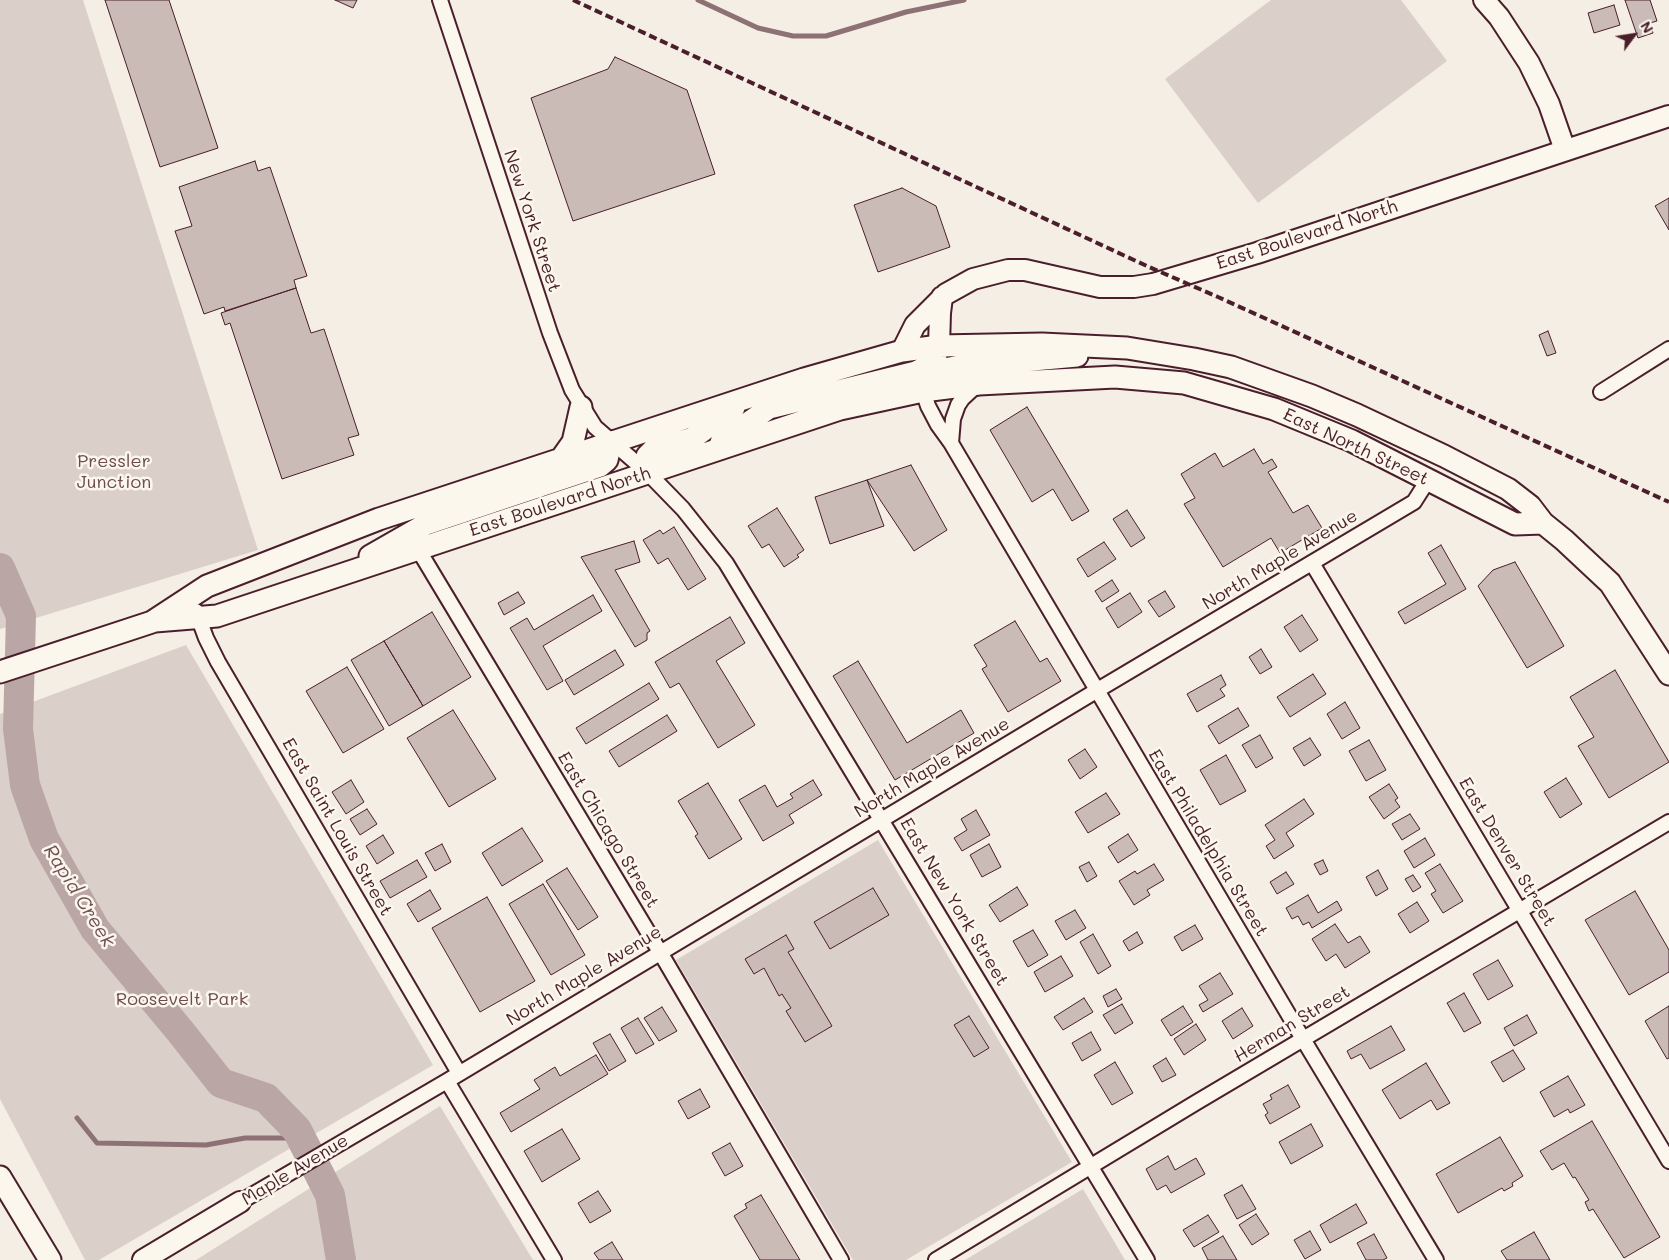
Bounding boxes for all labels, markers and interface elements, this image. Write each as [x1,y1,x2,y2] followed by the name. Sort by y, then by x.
[1609,10,1659,60] north arrow
[1636,18,1658,36] text: N
[499,147,565,295] street label: New York Street
[1214,195,1400,275] street label: East Boulevard North
[1280,404,1432,490] street label: East North Street
[77,450,151,492] park label: Pressler Junction
[467,462,653,542] street label: East Boulevard North
[1198,505,1362,615] street label: North Maple Avenue
[850,713,1014,823] street label: North Maple Avenue
[277,734,397,920] street label: East Saint Louis Street
[1144,746,1272,940] street label: East Philadelphia Street
[553,748,663,912] street label: East Chicago Street
[1454,773,1560,931] street label: East Denver Street
[895,814,1013,990] street label: East New York Street
[38,841,120,951] water label: Rapid Creek
[502,921,666,1031] street label: North Maple Avenue
[1230,981,1354,1067] street label: Herman Street
[116,988,248,1010] park label: Roosevelt Park
[238,1130,352,1210] street label: Maple Avenue

